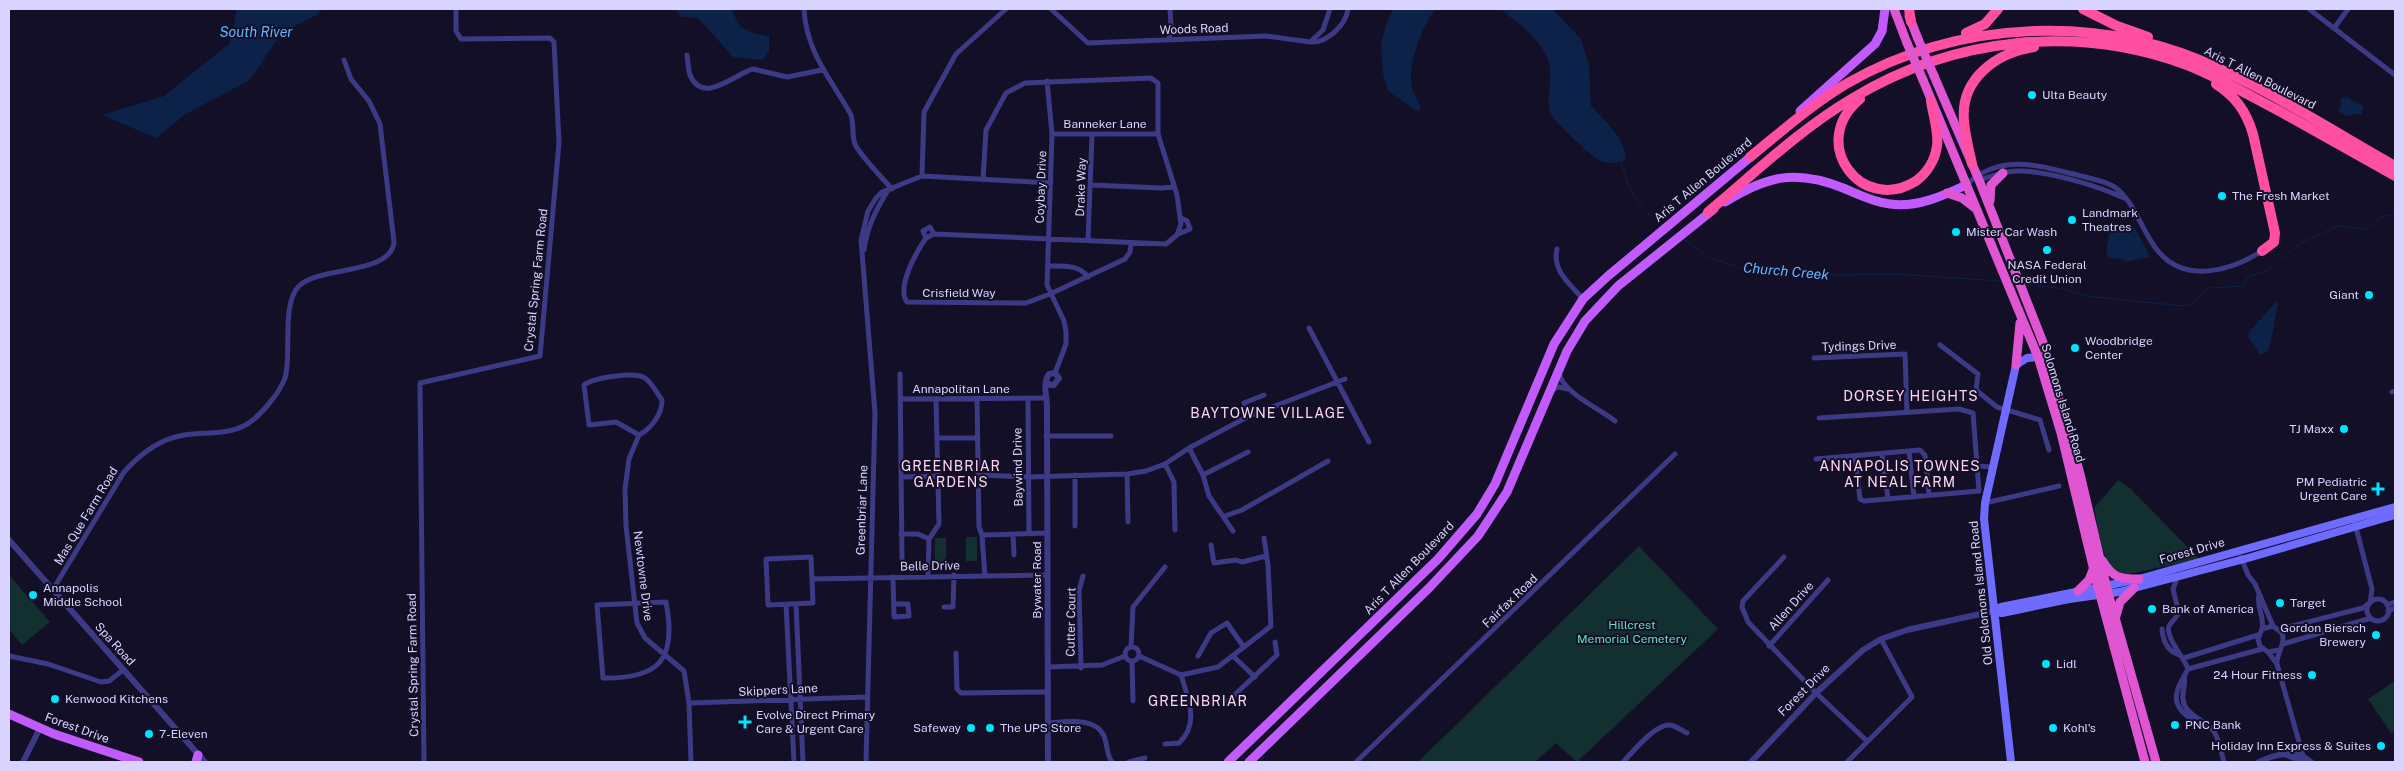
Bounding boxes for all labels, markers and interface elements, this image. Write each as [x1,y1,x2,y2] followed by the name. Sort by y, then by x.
[1159,21,1229,37] street label: Woods Road
[219,24,293,40] water label: South River
[2202,44,2318,112] street label: Aris T Allen Boulevard
[2042,88,2108,102] place label: Ulta Beauty
[2026,89,2038,101] marker: Ulta Beauty
[1063,117,1147,131] street label: Banneker Lane
[1651,135,1755,225] street label: Aris T Allen Boulevard
[1033,150,1049,224] street label: Coybay Drive
[1073,157,1089,217] street label: Drake Way
[2232,189,2330,203] place label: The Fresh Market
[2216,190,2228,202] marker: The Fresh Market
[2082,206,2138,234] place label: Landmark Theatres
[522,208,550,352] street label: Crystal Spring Farm Road
[2066,214,2078,226] marker: Landmark Theatres
[1966,225,2057,239] place label: Mister Car Wash
[1950,226,1962,238] marker: Mister Car Wash
[2041,244,2053,256] marker: NASA Federal Credit Union
[2007,258,2087,286] place label: NASA Federal Credit Union
[1742,259,1830,283] water label: Church Creek
[922,286,996,300] street label: Crisfield Way
[2329,288,2359,302] place label: Giant
[2363,289,2375,301] marker: Giant
[2085,334,2153,362] place label: Woodbridge Center
[1821,338,1897,354] street label: Tydings Drive
[2038,342,2088,464] street label: Solomons Island Road
[2069,342,2081,354] marker: Woodbridge Center
[912,382,1010,396] street label: Annapolitan Lane
[1843,388,1979,404] district label: DORSEY HEIGHTS
[1190,405,1346,421] district label: BAYTOWNE VILLAGE
[2289,422,2334,436] place label: TJ Maxx
[2338,423,2350,435] marker: TJ Maxx
[1010,427,1026,507] street label: Baywind Drive
[901,458,1001,490] district label: GREENBRIAR GARDENS
[1819,458,1981,490] district label: ANNAPOLIS TOWNES AT NEAL FARM
[51,465,121,567] street label: Mas Que Farm Road
[853,465,871,555] street label: Greenbriar Lane
[2296,475,2367,503] place label: PM Pediatric Urgent Care
[2371,482,2385,496] marker: PM Pediatric Urgent Care
[1361,519,1457,617] street label: Aris T Allen Boulevard
[1966,520,1996,666] street label: Old Solomons Island Road
[631,530,656,622] street label: Newtowne Drive
[2158,535,2226,567] street label: Forest Drive
[1030,541,1044,619] street label: Bywater Road
[900,558,960,574] street label: Belle Drive
[1480,571,1540,631] street label: Fairfax Road
[1765,579,1817,633] street label: Allen Drive
[43,581,123,609] place label: Annapolis Middle School
[1063,587,1079,657] street label: Cutter Court
[27,589,39,601] marker: Annapolis Middle School
[405,593,421,737] street label: Crystal Spring Farm Road
[2290,596,2326,610] place label: Target
[2274,597,2286,609] marker: Target
[2162,602,2254,616] place label: Bank of America
[2146,603,2158,615] marker: Bank of America
[1577,618,1688,646] park label: Hillcrest Memorial Cemetery
[92,620,138,668] street label: Spa Road
[2280,621,2367,649] place label: Gordon Biersch Brewery
[2370,629,2382,641] marker: Gordon Biersch Brewery
[2056,657,2077,671] place label: Lidl
[2040,658,2052,670] marker: Lidl
[1775,661,1833,719] street label: Forest Drive
[2213,668,2302,682] place label: 24 Hour Fitness
[2306,669,2318,681] marker: 24 Hour Fitness
[738,681,818,699] street label: Skippers Lane
[65,692,168,706] place label: Kenwood Kitchens
[49,693,61,705] marker: Kenwood Kitchens
[1148,693,1248,709] district label: GREENBRIAR
[756,708,876,736] place label: Evolve Direct Primary Care & Urgent Care
[43,710,111,746] street label: Forest Drive
[738,715,752,729] marker: Evolve Direct Primary Care & Urgent Care
[2185,718,2241,732] place label: PNC Bank
[2169,719,2181,731] marker: PNC Bank
[913,721,962,735] place label: Safeway
[1000,721,1082,735] place label: The UPS Store
[2063,721,2096,735] place label: Kohl's
[965,722,977,734] marker: Safeway
[984,722,996,734] marker: The UPS Store
[2047,722,2059,734] marker: Kohl's
[159,727,208,741] place label: 7-Eleven
[143,728,155,740] marker: 7-Eleven
[2211,739,2371,753] place label: Holiday Inn Express & Suites
[2375,740,2387,752] marker: Holiday Inn Express & Suites

